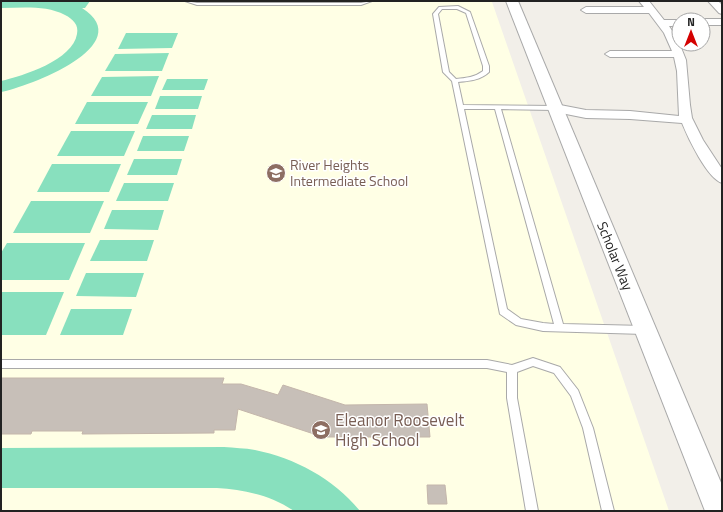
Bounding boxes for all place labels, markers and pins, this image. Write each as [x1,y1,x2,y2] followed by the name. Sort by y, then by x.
[290,154,408,191] place label: River Heights Intermediate School
[265,162,287,184] school or university icon: River Heights Intermediate School
[335,407,464,453] place label: Eleanor Roosevelt High School
[310,419,332,441] school or university icon: Eleanor Roosevelt High School

